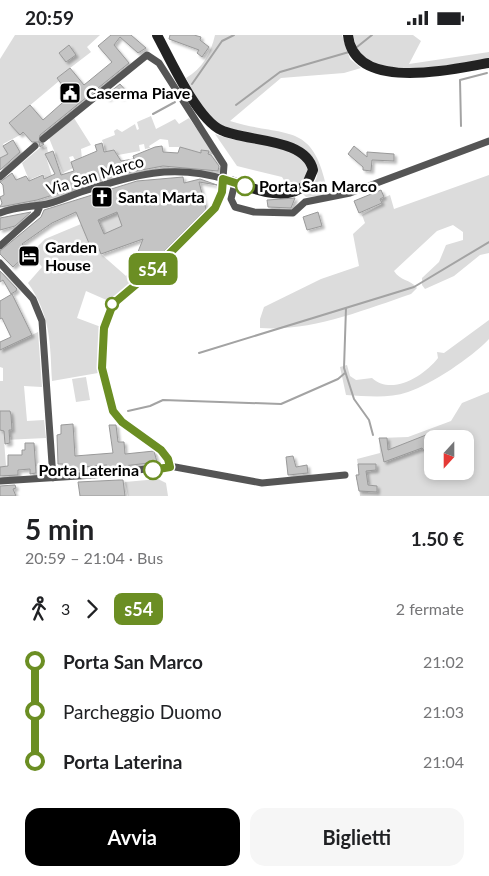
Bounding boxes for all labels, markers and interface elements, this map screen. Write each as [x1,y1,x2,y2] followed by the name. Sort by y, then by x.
[25,6,74,29] text: 20:59
[58,81,82,105] public building icon: Caserma Piave
[86,83,191,102] place label: Caserma Piave
[44,151,146,198] street label: Via San Marco
[235,176,255,196] marker: Porta San Marco
[259,176,377,195] place label: Porta San Marco
[90,185,114,209] church icon: Santa Marta
[118,187,205,206] place label: Santa Marta
[45,237,97,274] place label: Garden House
[17,244,41,268] hotel icon: Garden House
[124,253,182,285] line badge: s54
[139,258,167,280] text: s54
[105,297,119,311] unlabelled marker
[424,430,474,480] north arrow
[424,430,474,480] map controls
[38,460,139,479] place label: Porta Laterina
[143,460,163,480] marker: Porta Laterina
[25,512,94,546] text: 5 min
[411,527,464,550] text: 1.50 €
[25,548,163,567] text: 20:59 – 21:04 · Bus
[25,595,53,623] icon: walk
[78,595,106,623] icon: forward
[124,598,153,620] text: s54
[61,599,70,618] text: 3
[396,599,464,618] text: 2 fermate
[63,650,203,673] text: Porta San Marco
[423,652,464,671] text: 21:02
[63,700,222,723] text: Parcheggio Duomo
[423,702,464,721] text: 21:03
[63,750,182,773] text: Porta Laterina
[423,752,464,771] text: 21:04
[25,808,240,866] button: Avvia
[250,808,464,866] button: Biglietti

